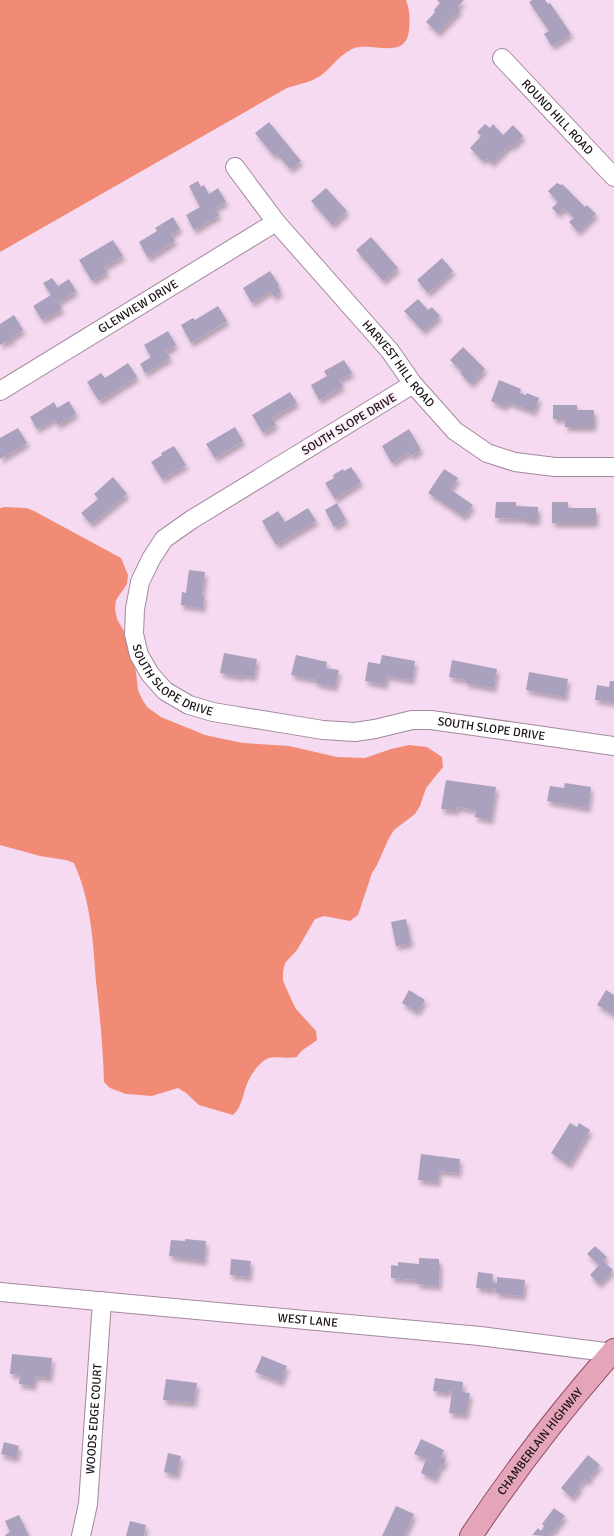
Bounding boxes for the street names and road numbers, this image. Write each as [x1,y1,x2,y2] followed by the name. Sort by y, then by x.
[518,76,596,158] street label: ROUND HILL ROAD
[96,277,181,337] street label: GLENVIEW DRIVE
[358,317,438,411] street label: HARVEST HILL ROAD
[299,390,400,459] street label: SOUTH SLOPE DRIVE
[129,643,215,720] street label: SOUTH SLOPE DRIVE
[437,714,546,744] street label: SOUTH SLOPE DRIVE
[277,1310,339,1331] street label: WEST LANE
[83,1363,106,1475] street label: WOODS EDGE COURT
[494,1385,586,1498] street label: CHAMBERLAIN HIGHWAY

